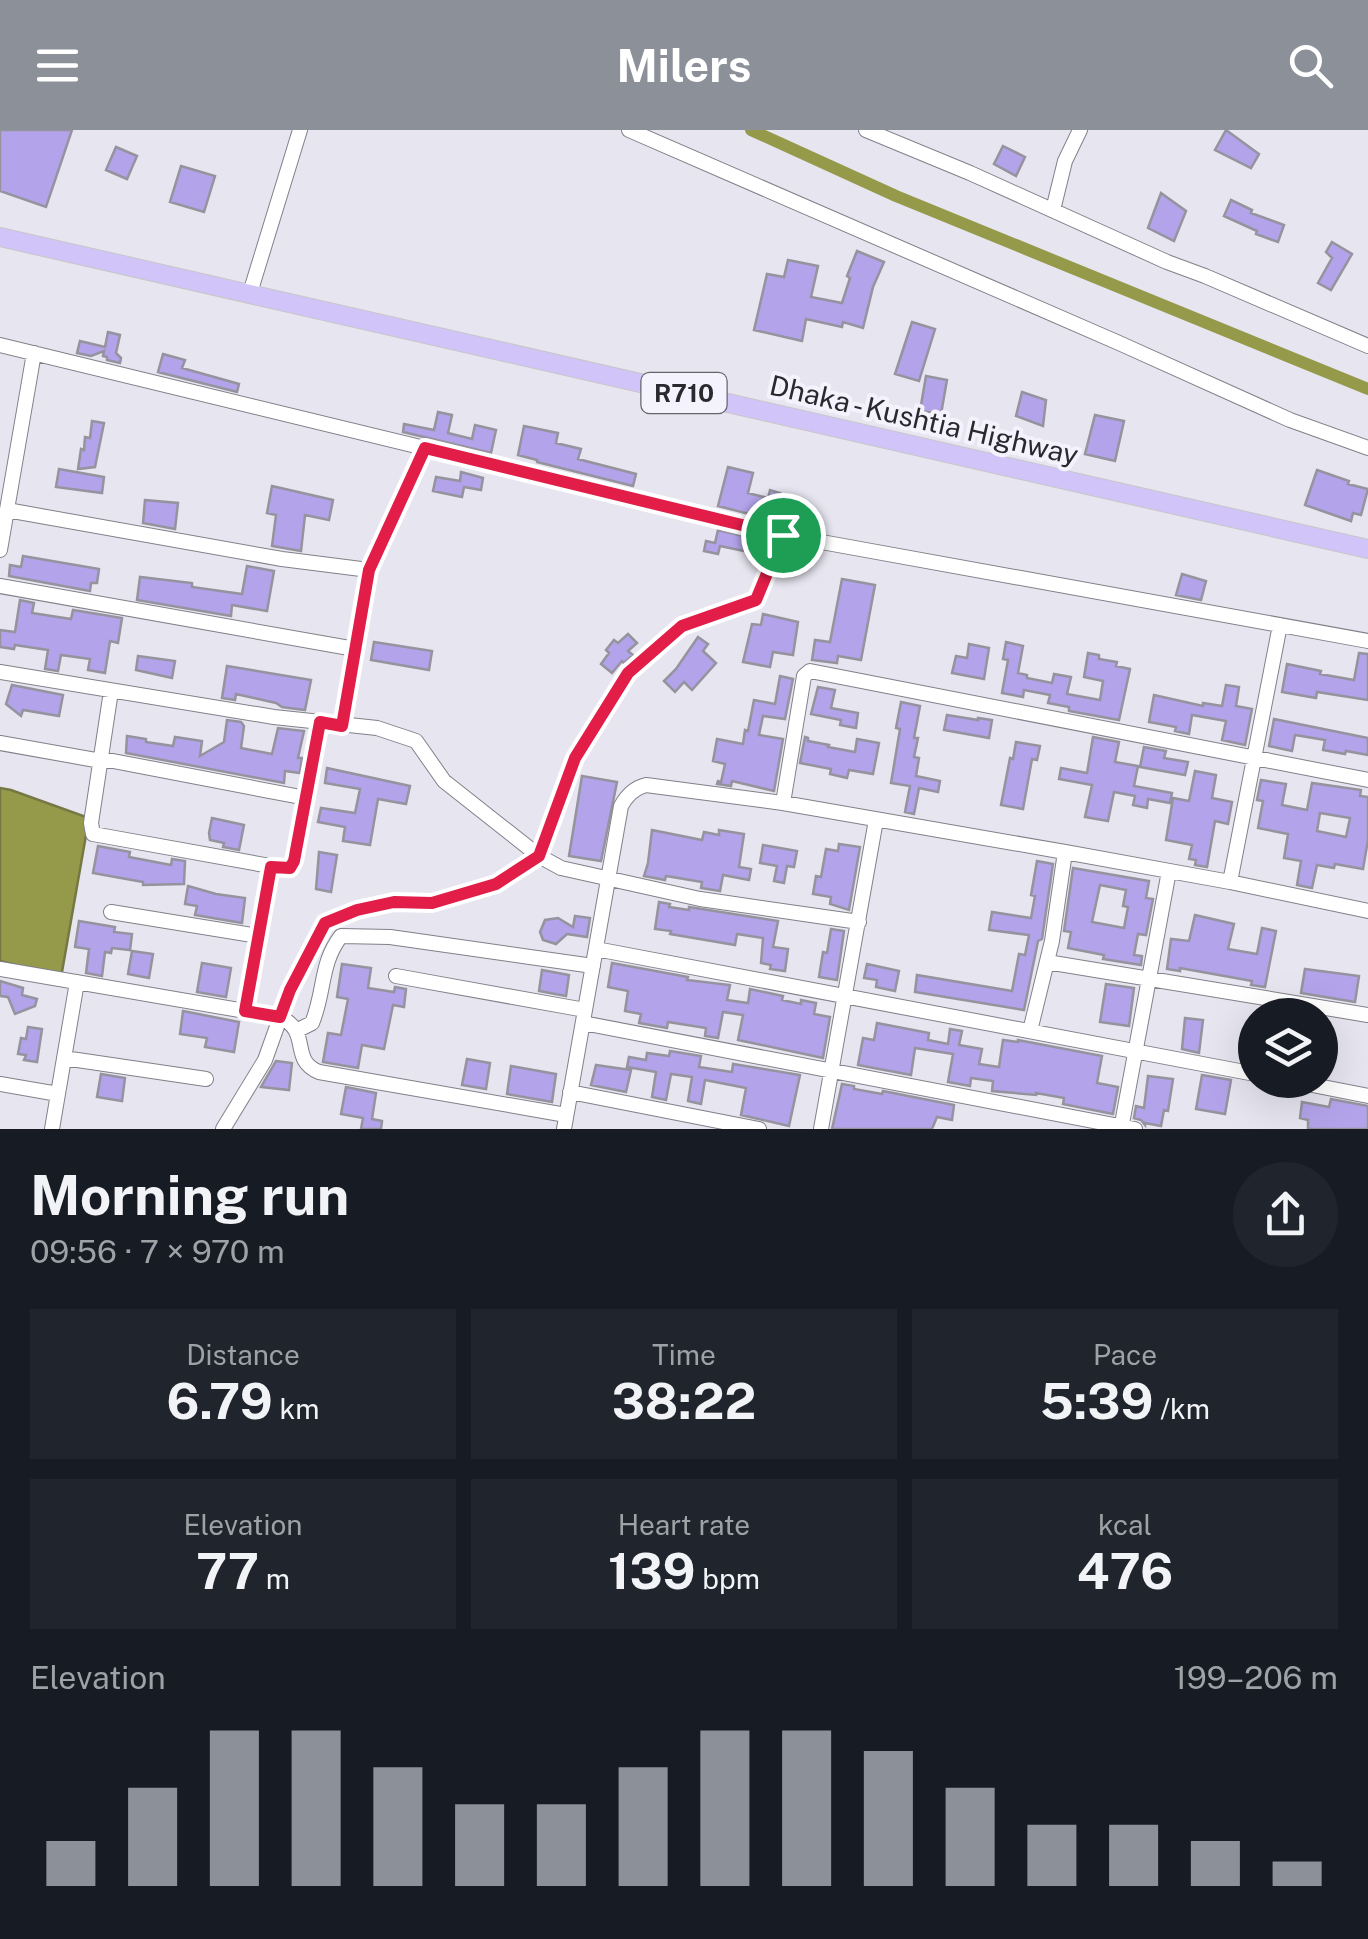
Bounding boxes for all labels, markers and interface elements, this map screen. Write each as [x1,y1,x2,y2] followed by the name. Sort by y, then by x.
[30,38,85,93] icon: menu
[1283,38,1338,93] icon: search
[616,39,752,92] text: Milers
[767,368,1082,471] street label: Dhaka - Kushtia Highway
[642,373,726,413] road number: R710
[741,493,826,578] pin
[756,508,811,563] icon: arrive
[1238,998,1338,1098] map controls
[1238,998,1338,1098] button: layers
[1233,1162,1338,1267] button: share
[30,1163,349,1227] text: Morning run
[30,1233,285,1270] text: 09:56 · 7 × 970 m
[186,1338,300,1371] text: Distance
[652,1338,716,1371] text: Time
[1093,1338,1157,1371] text: Pace
[167,1371,273,1430] text: 6.79
[612,1371,756,1430] text: 38:22
[1040,1371,1153,1430] text: 5:39
[273,1392,319,1425] text: km
[1153,1392,1210,1425] text: /km
[184,1508,302,1541] text: Elevation
[618,1508,750,1541] text: Heart rate
[1098,1508,1152,1541] text: kcal
[196,1541,259,1600] text: 77
[608,1541,696,1600] text: 139
[1077,1541,1173,1600] text: 476
[259,1562,290,1595] text: m
[696,1562,760,1595] text: bpm
[30,1659,166,1696] text: Elevation
[1174,1659,1338,1696] text: 199–206 m

